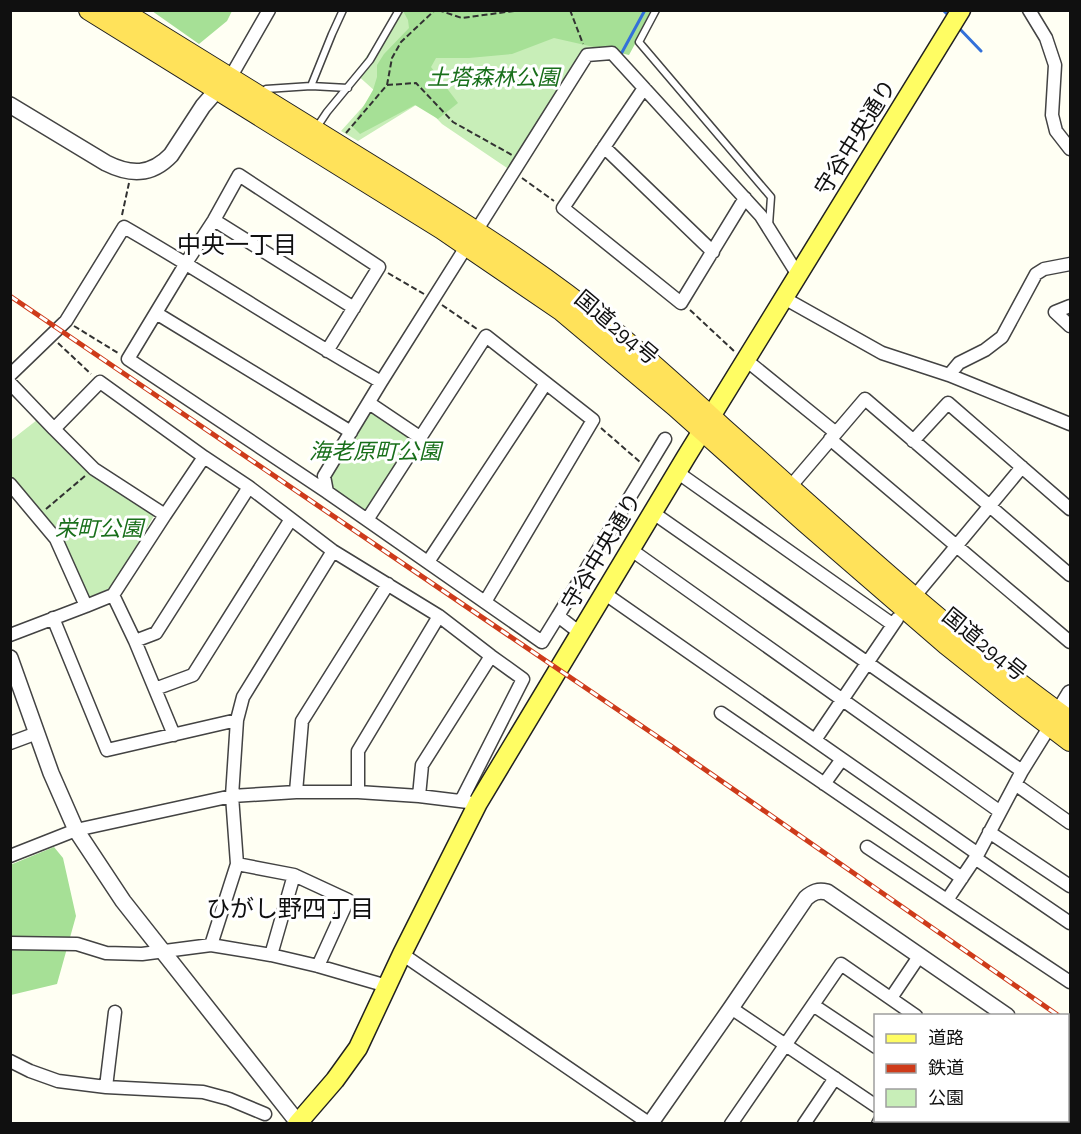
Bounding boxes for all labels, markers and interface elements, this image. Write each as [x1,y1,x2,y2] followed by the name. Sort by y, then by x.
[427,64,562,91] park label: 土塔森林公園
[809,74,902,200] street label: 守谷中央通り
[177,230,297,259] district label: 中央一丁目
[569,285,664,370] street label: 国道294号
[309,438,444,465] park label: 海老原町公園
[556,488,647,615] street label: 守谷中央通り
[55,515,146,542] park label: 栄町公園
[937,602,1032,687] street label: 国道294号
[206,894,374,923] district label: ひがし野四丁目
[874,1014,1069,1122] legend
[928,1027,964,1049] text: 道路
[928,1057,964,1079] text: 鉄道
[928,1087,964,1109] text: 公園

